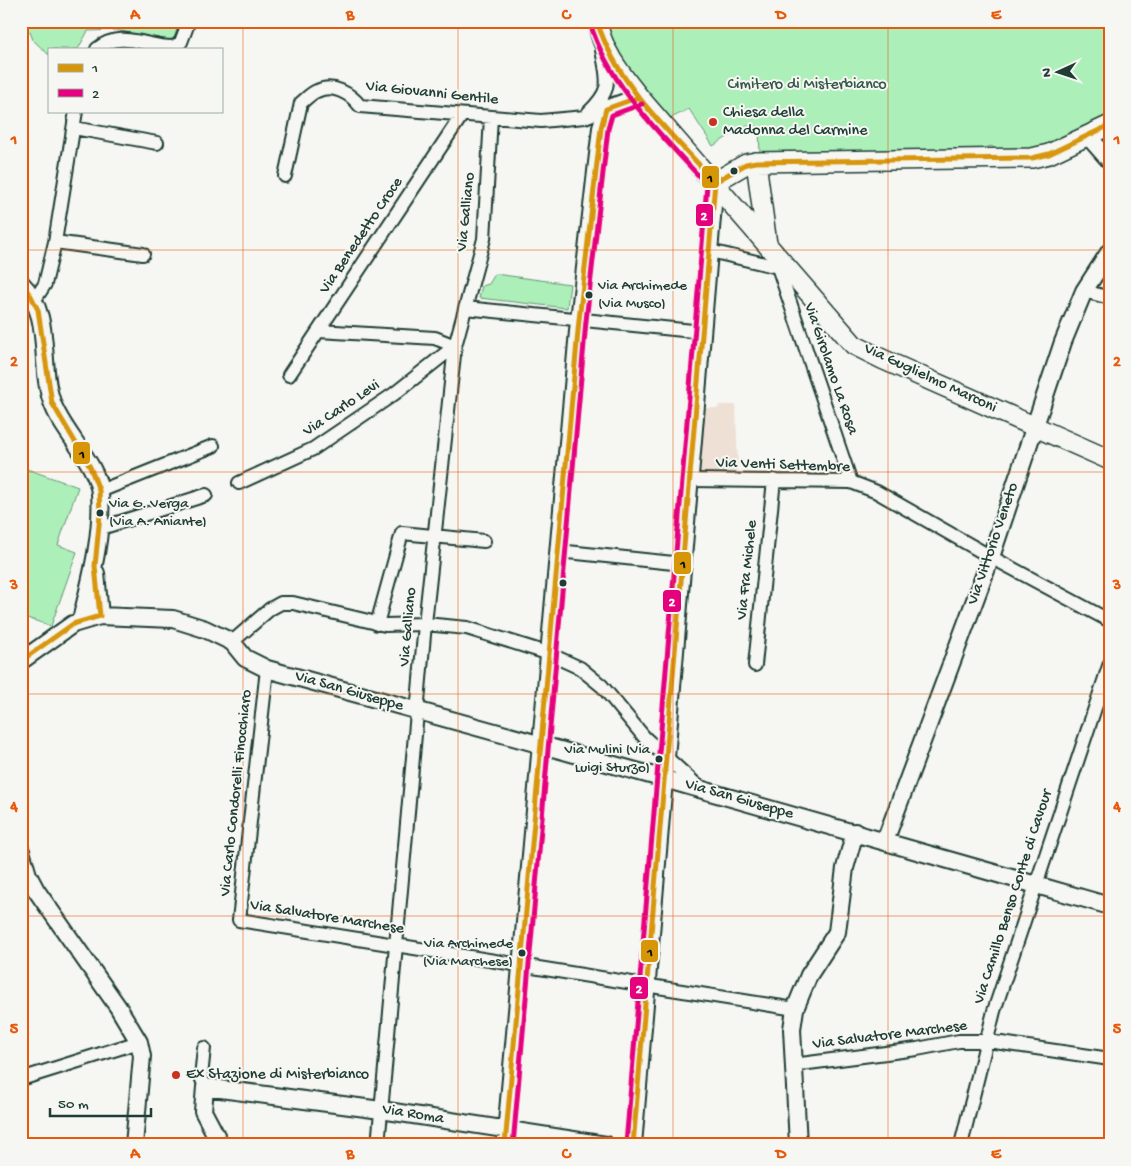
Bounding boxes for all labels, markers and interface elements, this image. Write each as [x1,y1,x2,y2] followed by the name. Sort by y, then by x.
[129,7,141,26] text: A
[345,7,355,26] text: B
[561,7,572,26] text: C
[774,7,787,26] text: D
[991,7,1002,26] text: E
[48,48,222,112] legend
[1034,48,1084,98] north arrow
[91,60,98,78] text: 1
[1039,68,1056,78] text: N
[727,76,887,95] park label: Cimitero di Misterbianco
[364,77,500,110] street label: Via Giovanni Gentile
[92,86,99,104] text: 2
[723,104,868,141] place label: Chiesa della Madonna del Carmine
[707,116,719,128] marker: Chiesa della Madonna del Carmine
[10,132,17,151] text: 1
[1113,132,1120,151] text: 1
[701,165,720,189] line badge: 1
[729,166,739,176] unlabelled marker
[706,171,713,188] text: 1
[453,172,481,253] street label: Via Galliano
[315,174,408,299] street label: Via Benedetto Croce
[695,203,714,227] line badge: 2
[701,209,708,226] text: 2
[597,277,687,313] place label: Via Archimede (Via Musco)
[584,290,594,300] marker: Via Archimede (Via Musco)
[798,300,862,439] street label: Via Girolamo La Rosa
[860,339,999,418] street label: Via Guglielmo Marconi
[10,354,18,373] text: 2
[1113,354,1121,373] text: 2
[299,376,384,442] street label: Via Carlo Levi
[72,441,91,465] line badge: 1
[78,447,85,464] text: 1
[715,454,851,478] street label: Via Venti Settembre
[964,480,1024,608] street label: Via Vittorio Veneto
[108,495,207,531] place label: Via G. Verga (Via A. Aniante)
[95,508,105,518] marker: Via G. Verga (Via A. Aniante)
[733,518,763,622] street label: Via Fra Michele
[673,551,692,575] line badge: 1
[679,557,686,574] text: 1
[9,577,18,596] text: 3
[1112,577,1121,596] text: 3
[558,578,568,588] unlabelled marker
[396,587,422,668] street label: Via Galliano
[662,589,682,613] line badge: 2
[669,595,676,612] text: 2
[292,667,406,717] street label: Via San Giuseppe
[217,689,257,898] street label: Via Carlo Condorelli Finocchiaro
[563,741,651,777] place label: Via Mulini (Via Luigi Sturzo)
[654,754,664,764] marker: Via Mulini (Via Luigi Sturzo)
[682,775,796,825] street label: Via San Giuseppe
[970,786,1058,1008] street label: Via Camillo Benso Conte di Cavour
[9,799,18,818] text: 4
[1112,799,1121,818] text: 4
[248,896,406,940] street label: Via Salvatore Marchese
[423,935,513,971] place label: Via Archimede (Via Marchese)
[640,939,659,963] line badge: 1
[646,945,653,962] text: 1
[517,948,527,958] marker: Via Archimede (Via Marchese)
[629,976,649,1000] line badge: 2
[636,982,643,999] text: 2
[811,1017,969,1055] street label: Via Salvatore Marchese
[10,1021,19,1040] text: 5
[1113,1021,1122,1040] text: 5
[186,1066,369,1085] place label: Ex Stazione di Misterbianco
[170,1069,182,1081] marker: Ex Stazione di Misterbianco
[50,1086,151,1118] scale bar
[58,1096,89,1114] text: 50 m
[380,1101,446,1129] street label: Via Roma
[129,1146,141,1165] text: A
[345,1146,355,1165] text: B
[561,1146,572,1165] text: C
[774,1146,787,1165] text: D
[991,1146,1002,1165] text: E

